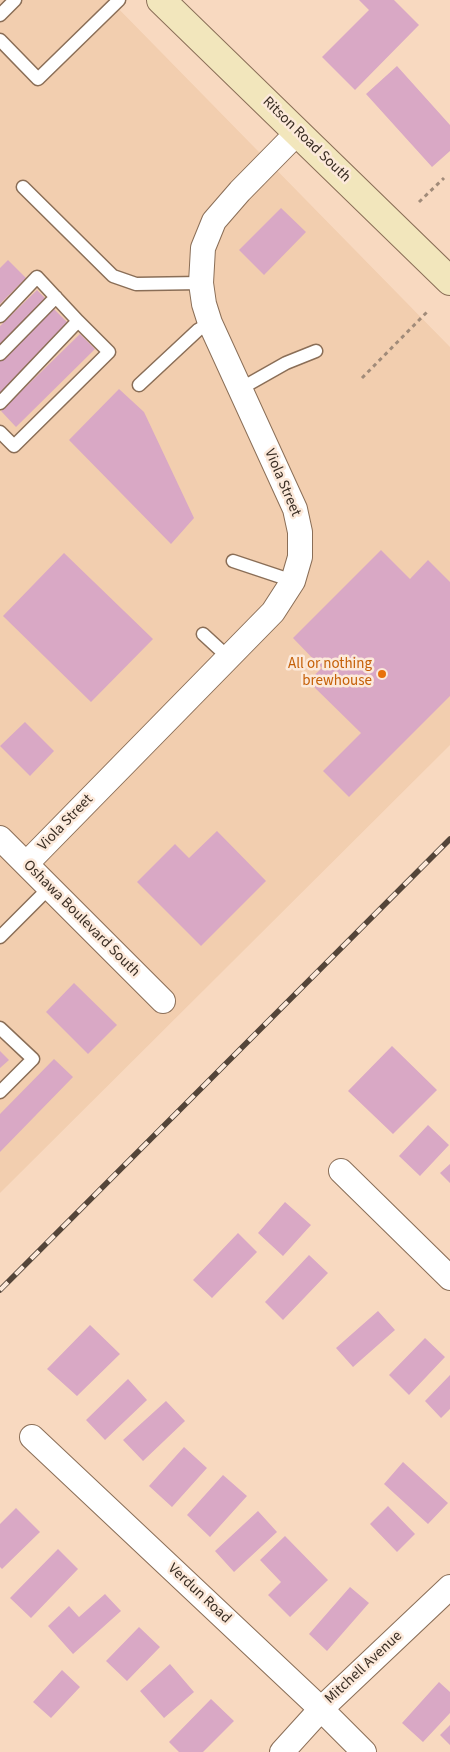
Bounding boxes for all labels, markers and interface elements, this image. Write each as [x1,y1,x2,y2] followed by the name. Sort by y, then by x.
[258,93,354,187] street label: Ritson Road South
[260,447,304,519] street label: Viola Street
[288,656,372,691] place label: All or nothing brewhouse
[376,668,388,680] marker: All or nothing brewhouse
[35,791,97,855] street label: Viola Street
[19,857,143,981] street label: Oshawa Boulevard South
[164,1560,234,1628] street label: Verdun Road
[322,1628,406,1708] street label: Mitchell Avenue

